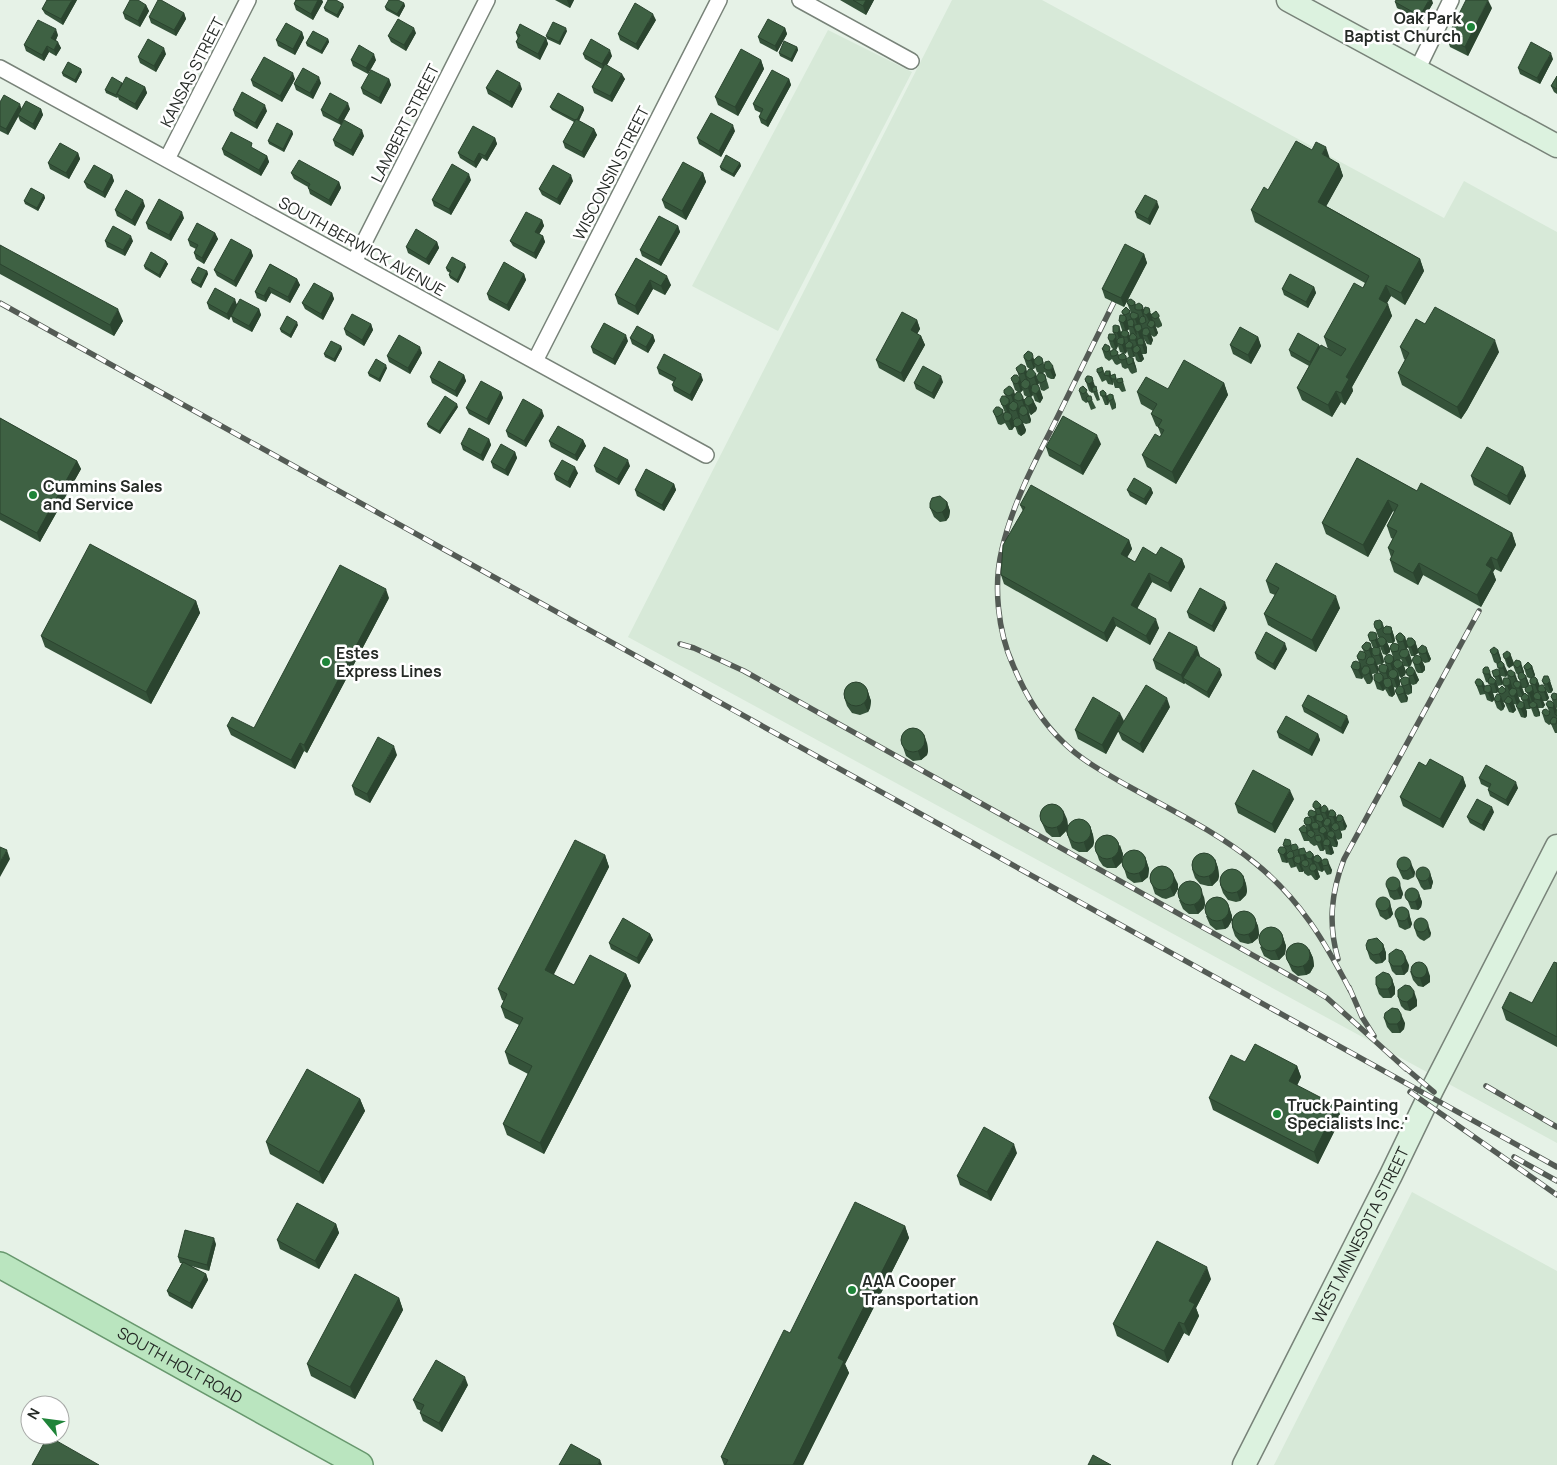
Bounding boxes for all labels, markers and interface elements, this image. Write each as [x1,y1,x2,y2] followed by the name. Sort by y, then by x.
[1344,7,1461,47] place label: Oak Park Baptist Church
[155,13,229,131] street label: KANSAS STREET
[1465,21,1477,33] marker: Oak Park Baptist Church
[366,60,445,186] street label: LAMBERT STREET
[568,102,655,244] street label: WISCONSIN STREET
[275,191,449,301] street label: SOUTH BERWICK AVENUE
[43,475,163,515] place label: Cummins Sales and Service
[27,489,39,501] marker: Cummins Sales and Service
[336,642,442,682] place label: Estes Express Lines
[320,656,332,668] marker: Estes Express Lines
[1287,1094,1408,1134] place label: Truck Painting Specialists Inc.'
[1271,1108,1283,1120] marker: Truck Painting Specialists Inc.'
[1307,1143,1414,1327] street label: WEST MINNESOTA STREET
[862,1270,979,1310] place label: AAA Cooper Transportation
[846,1284,858,1296] marker: AAA Cooper Transportation
[114,1321,247,1409] street label: SOUTH HOLT ROAD
[20,1395,70,1445] north arrow
[22,1404,44,1422] text: N

